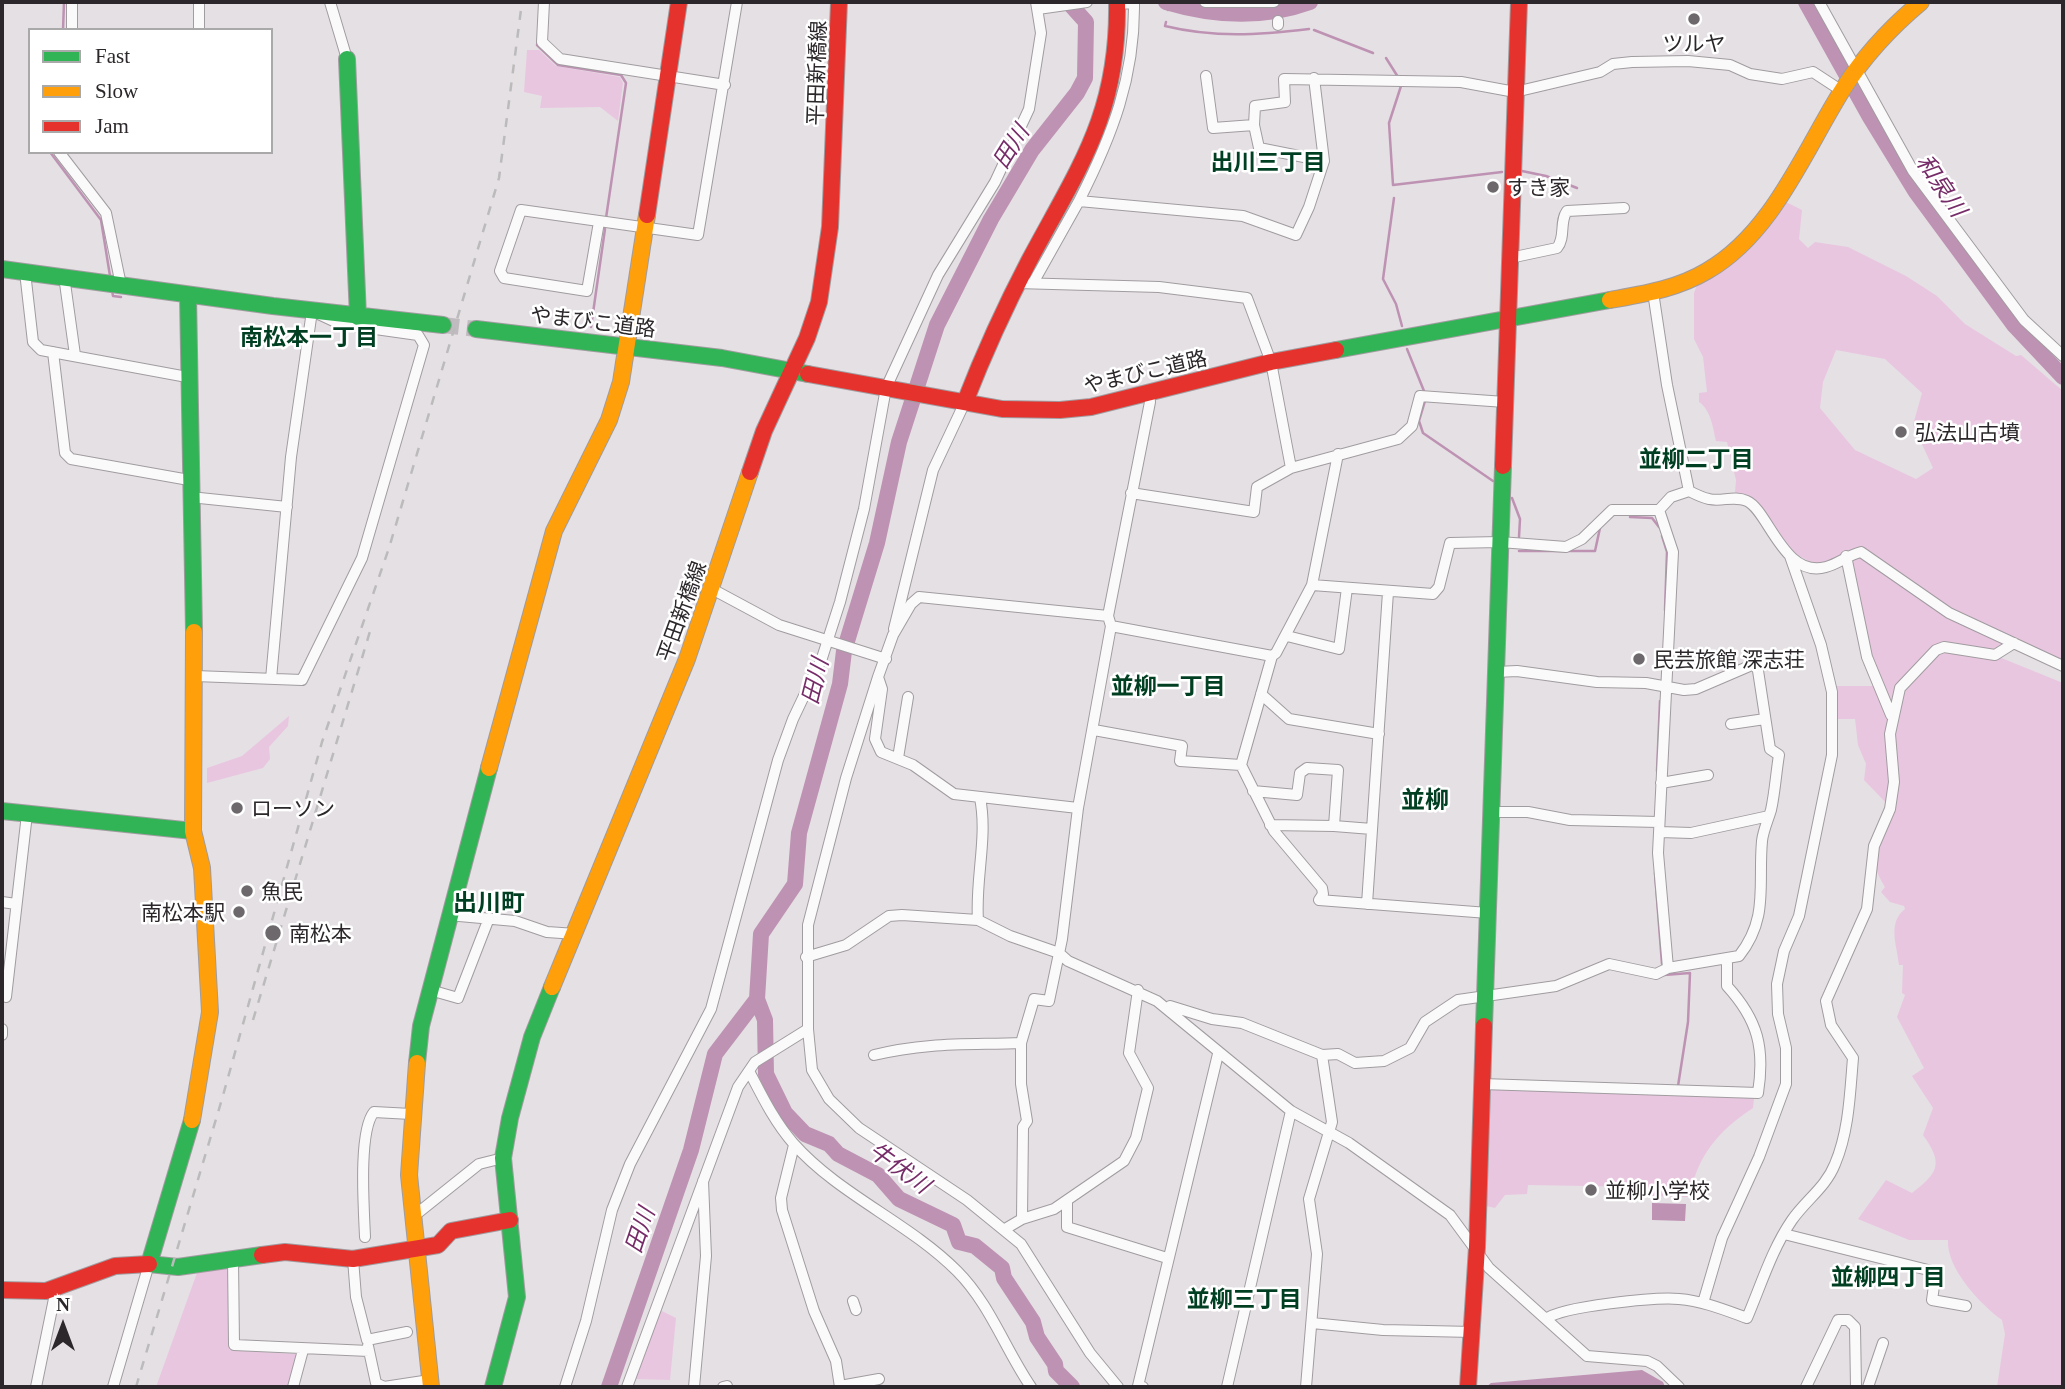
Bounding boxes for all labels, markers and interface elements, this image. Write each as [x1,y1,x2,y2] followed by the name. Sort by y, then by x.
[1686,11,1702,27] marker: ツルヤ
[802,20,830,126] street label: 平田新橋線
[28,28,273,154] legend
[1663,30,1725,56] place label: ツルヤ
[95,44,130,68] text: Fast
[95,79,138,103] text: Slow
[95,114,129,138] text: Jam
[986,119,1034,173] water label: 田川
[1211,147,1325,175] district label: 出川三丁目
[1911,149,1973,221] water label: 和泉川
[1507,174,1570,200] place label: すき家
[1485,179,1501,195] marker: すき家
[529,301,657,341] street label: やまびこ道路
[240,322,378,350] district label: 南松本一丁目
[1081,345,1209,397] street label: やまびこ道路
[1915,419,2020,445] place label: 弘法山古墳
[1893,424,1909,440] marker: 弘法山古墳
[1639,444,1753,472] district label: 並柳二丁目
[651,557,711,665] street label: 平田新橋線
[1653,646,1805,672] place label: 民芸旅館 深志荘
[1631,651,1647,667] marker: 民芸旅館 深志荘
[795,655,833,707] water label: 田川
[1111,671,1225,699] district label: 並柳一丁目
[1401,785,1449,813] district label: 並柳
[251,795,335,821] place label: ローソン
[229,800,245,816] marker: ローソン
[261,878,303,904] place label: 魚民
[239,883,255,899] marker: 魚民
[453,888,525,916] district label: 出川町
[141,899,225,925] place label: 南松本駅
[231,904,247,920] marker: 南松本駅
[289,920,352,946] place label: 南松本
[263,923,283,943] marker: 南松本
[864,1136,936,1198] water label: 牛伏川
[1605,1177,1710,1203] place label: 並柳小学校
[1583,1182,1599,1198] marker: 並柳小学校
[618,1204,660,1256] water label: 田川
[1831,1262,1945,1290] district label: 並柳四丁目
[1187,1284,1301,1312] district label: 並柳三丁目
[28,1291,98,1361] north arrow
[56,1294,70,1315] text: N

